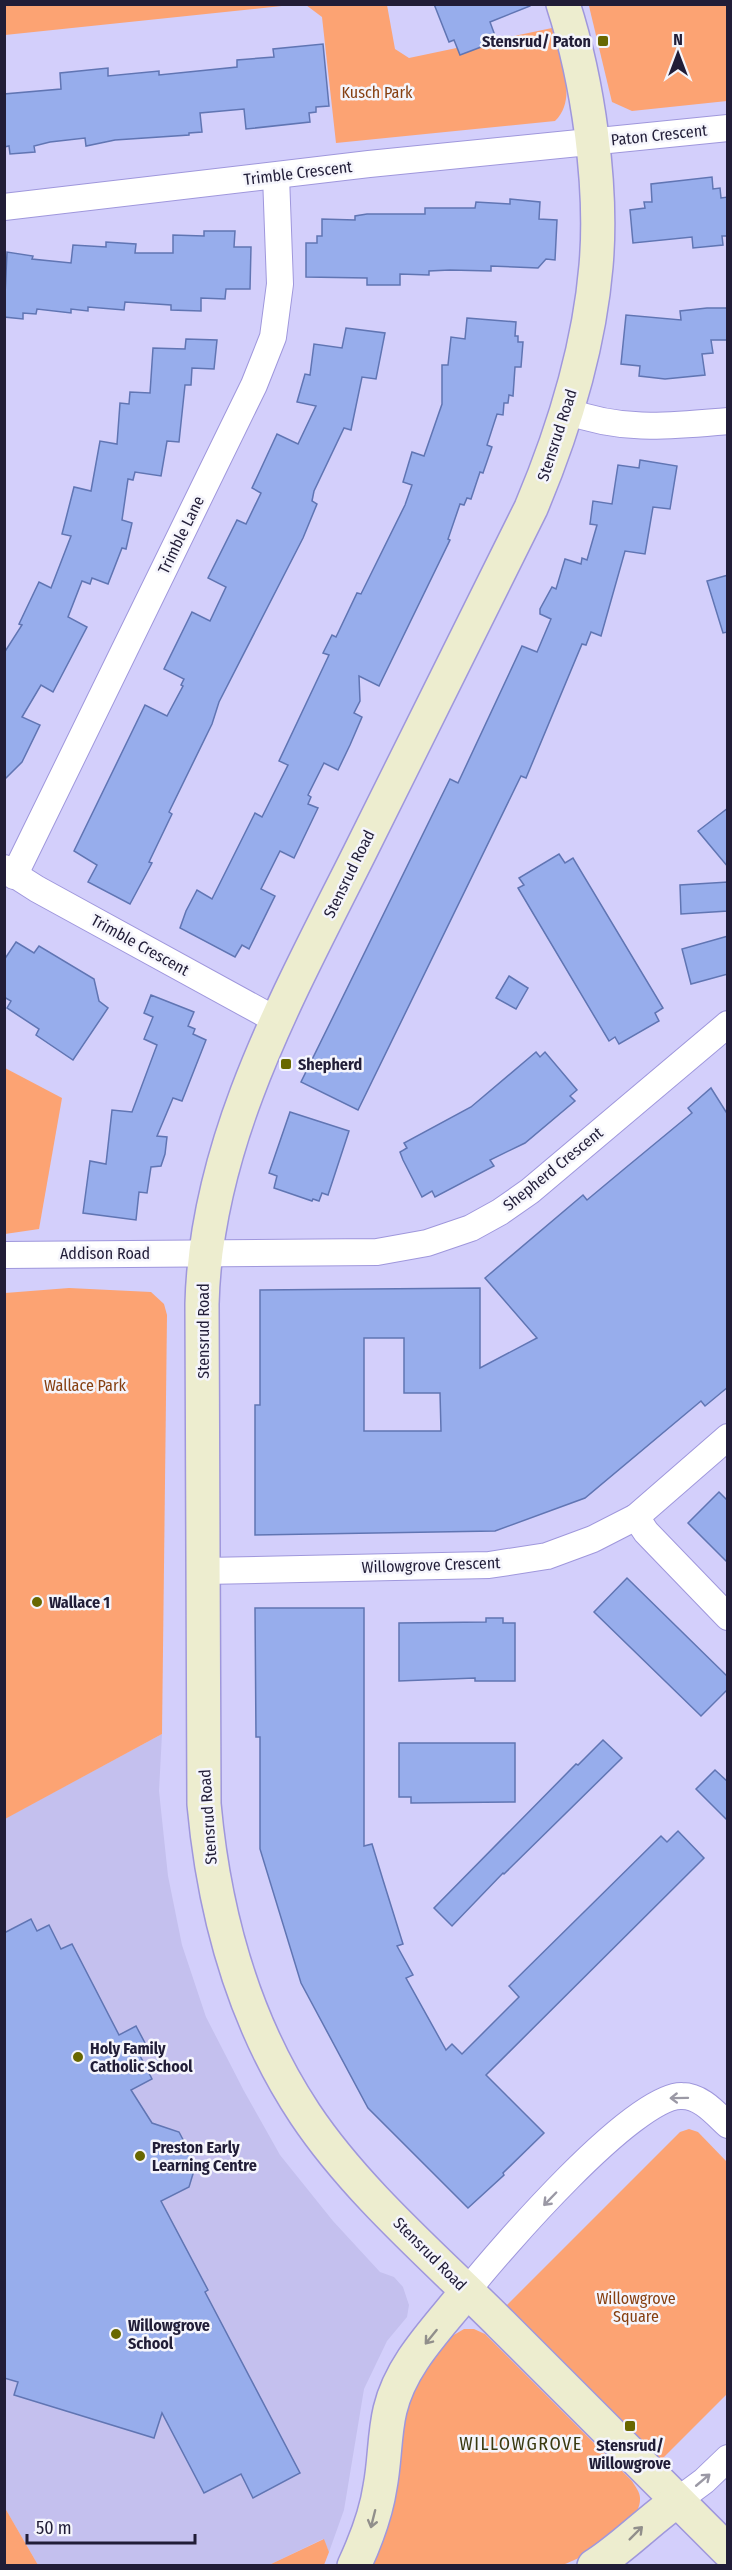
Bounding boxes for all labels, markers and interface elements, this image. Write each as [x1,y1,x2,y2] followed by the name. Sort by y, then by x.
[648,24,708,84] north arrow
[673,30,683,49] text: N
[482,32,591,51] place label: Stensrud/ Paton
[596,34,610,48] marker: Stensrud/ Paton
[342,83,413,102] park label: Kusch Park
[610,120,709,150] street label: Paton Crescent
[243,157,354,189] street label: Trimble Crescent
[533,387,581,483] street label: Stensrud Road
[154,493,208,577] street label: Trimble Lane
[320,827,378,921] street label: Stensrud Road
[88,910,193,980] street label: Trimble Crescent
[298,1055,362,1074] place label: Shepherd
[279,1057,293,1071] marker: Shepherd
[499,1123,607,1215] street label: Shepherd Crescent
[60,1244,150,1263] street label: Addison Road
[194,1283,213,1379] street label: Stensrud Road
[44,1376,127,1395] park label: Wallace Park
[361,1553,501,1577] street label: Willowgrove Crescent
[49,1593,110,1612] place label: Wallace 1
[30,1595,44,1609] marker: Wallace 1
[195,1769,221,1865] street label: Stensrud Road
[90,2039,193,2076] place label: Holy Family Catholic School
[71,2050,85,2064] marker: Holy Family Catholic School
[670,2092,689,2104] one-way arrow
[152,2138,257,2175] place label: Preston Early Learning Centre
[133,2149,147,2163] marker: Preston Early Learning Centre
[543,2191,557,2206] one-way arrow
[389,2213,471,2295] street label: Stensrud Road
[596,2289,676,2326] park label: Willowgrove Square
[128,2316,210,2353] place label: Willowgrove School
[109,2327,123,2341] marker: Willowgrove School
[424,2329,437,2345] one-way arrow
[623,2419,637,2433] marker: Stensrud/ Willowgrove
[459,2433,583,2455] district label: WILLOWGROVE
[589,2436,671,2473] place label: Stensrud/ Willowgrove
[695,2474,711,2487] one-way arrow
[27,2507,195,2545] scale bar
[366,2509,378,2528] one-way arrow
[36,2517,72,2539] text: 50 m
[628,2526,643,2541] one-way arrow

